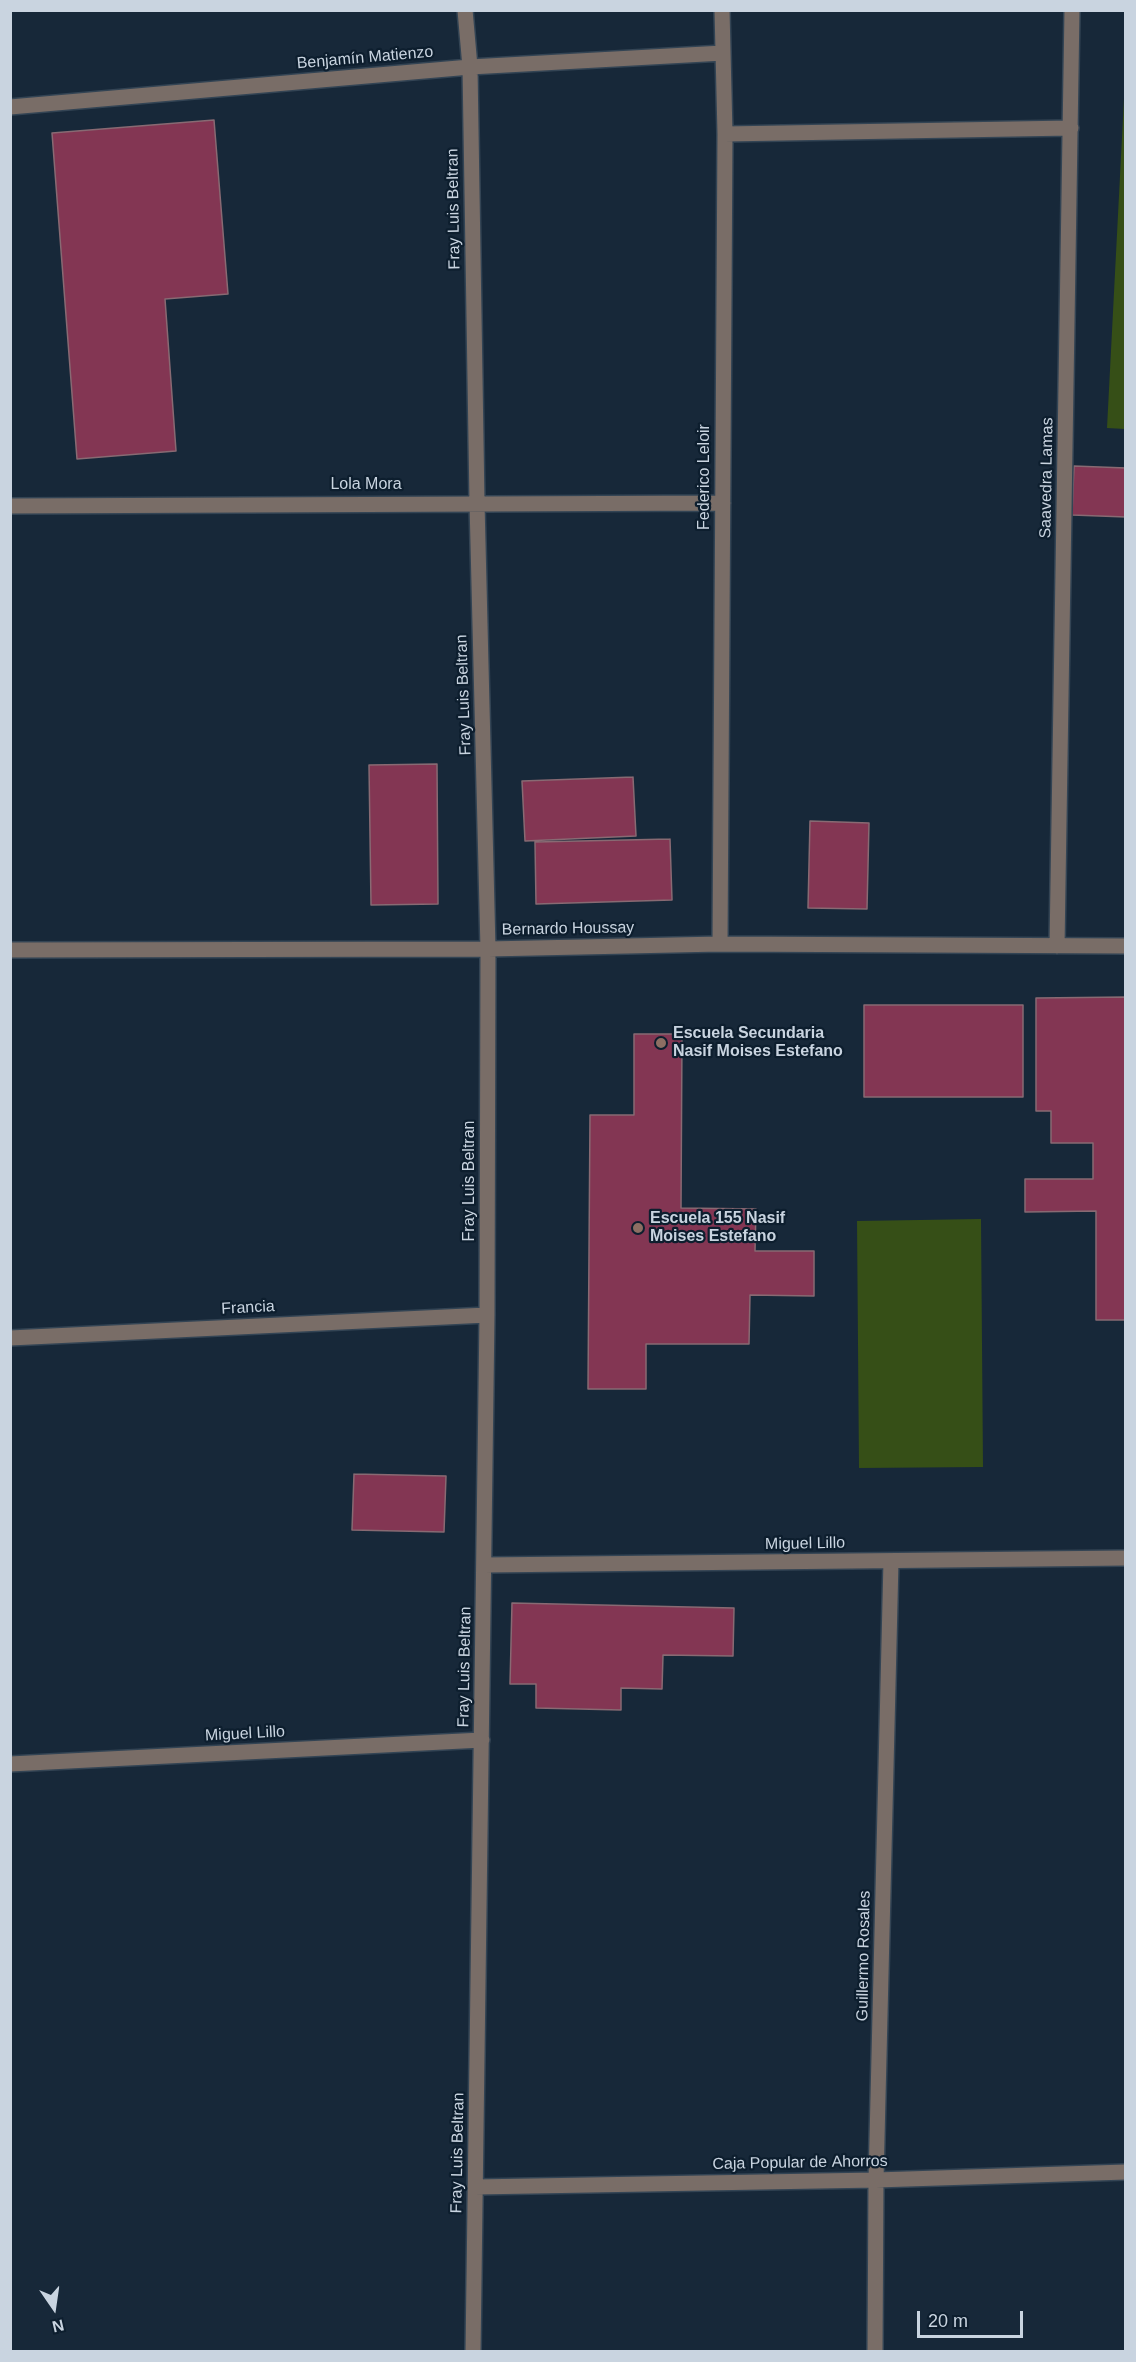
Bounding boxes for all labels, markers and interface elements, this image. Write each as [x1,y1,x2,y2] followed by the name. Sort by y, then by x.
[296,42,434,74] street label: Benjamín Matienzo
[443,148,465,270] street label: Fray Luis Beltran
[1036,417,1058,539] street label: Saavedra Lamas
[695,424,715,530] street label: Federico Leloir
[330,475,402,495] street label: Lola Mora
[452,634,476,756] street label: Fray Luis Beltran
[502,918,634,940] street label: Bernardo Houssay
[673,1024,843,1062] place label: Escuela Secundaria Nasif Moises Estefano
[654,1036,668,1050] marker: Escuela Secundaria Nasif Moises Estefano
[460,1121,480,1241] street label: Fray Luis Beltran
[650,1209,785,1247] place label: Escuela 155 Nasif Moises Estefano
[631,1221,645,1235] marker: Escuela 155 Nasif Moises Estefano
[221,1297,275,1319] street label: Francia
[765,1534,845,1554] street label: Miguel Lillo
[454,1606,476,1728] street label: Fray Luis Beltran
[205,1722,285,1746] street label: Miguel Lillo
[853,1890,875,2022] street label: Guillermo Rosales
[447,2092,469,2214] street label: Fray Luis Beltran
[712,2152,888,2174] street label: Caja Popular de Ahorros
[24,2278,84,2338] north arrow
[920,2299,1026,2337] scale bar
[928,2311,968,2331] text: 20 m
[51,2316,66,2336] text: N

